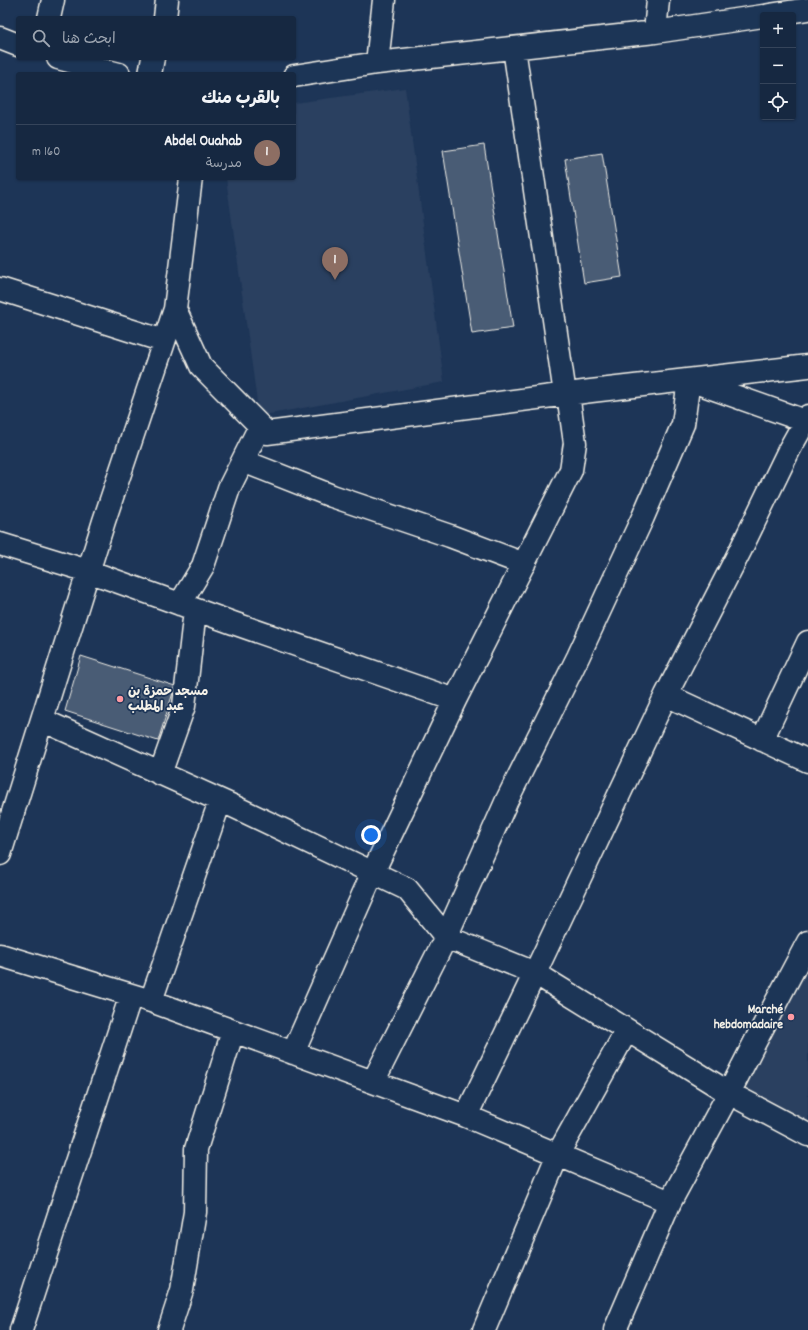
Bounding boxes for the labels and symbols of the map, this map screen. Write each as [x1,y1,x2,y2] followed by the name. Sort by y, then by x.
[322,247,348,280] pin: 1
[128,683,208,717] place label: مسجد حمزة بن عبد المطلب
[115,694,125,704] marker: مسجد حمزة بن عبد المطلب
[361,825,381,845] your location
[714,1001,783,1035] place label: Marché hebdomadaire
[786,1012,796,1022] marker: Marché hebdomadaire

